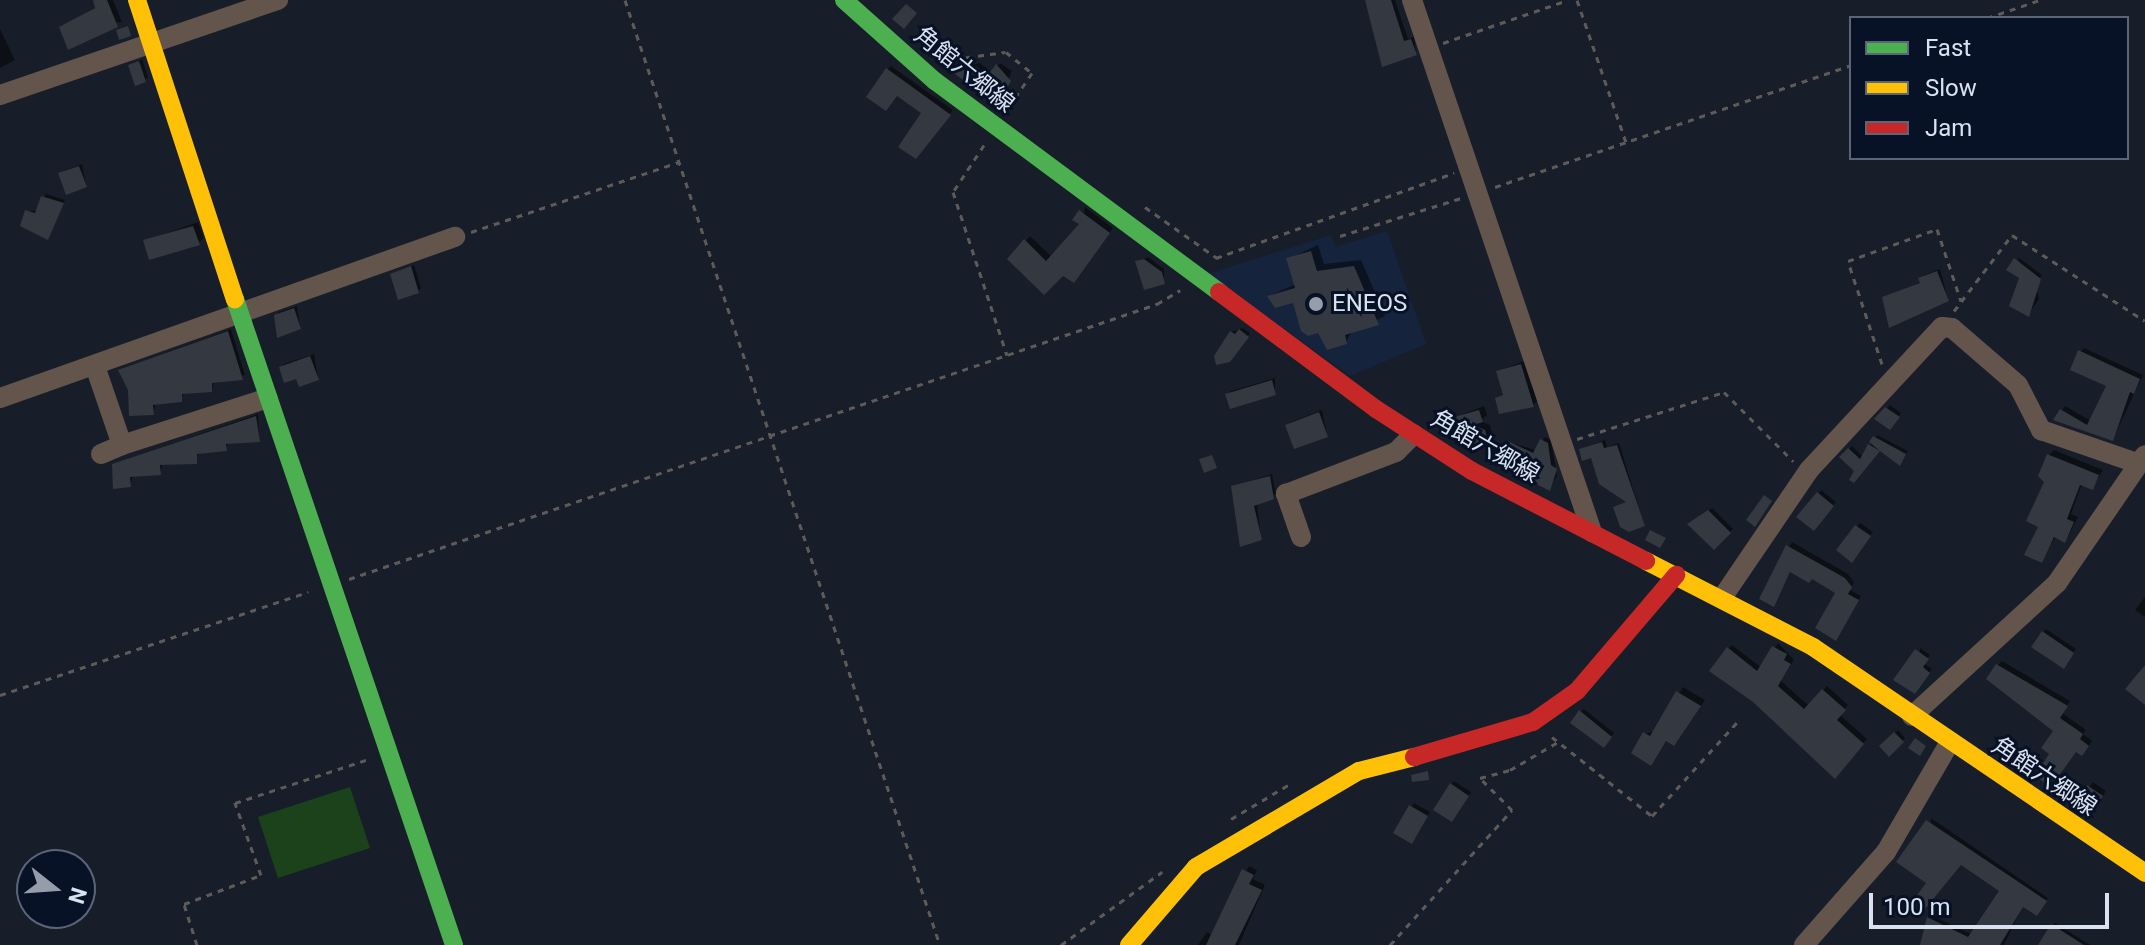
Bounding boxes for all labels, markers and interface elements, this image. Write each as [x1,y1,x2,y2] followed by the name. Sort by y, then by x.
[1849,16,2129,160] legend
[908,21,1020,119] street label: 角館六郷線
[1925,34,1971,62] text: Fast
[1925,74,1977,102] text: Slow
[1925,114,1972,142] text: Jam
[1332,290,1407,318] place label: ENEOS
[1307,295,1325,313] marker: ENEOS
[1426,405,1544,489] street label: 角館六郷線
[1986,732,2102,822] street label: 角館六郷線
[16,849,96,929] north arrow
[1873,877,2113,927] scale bar
[63,884,92,907] text: N
[1883,893,1950,921] text: 100 m

